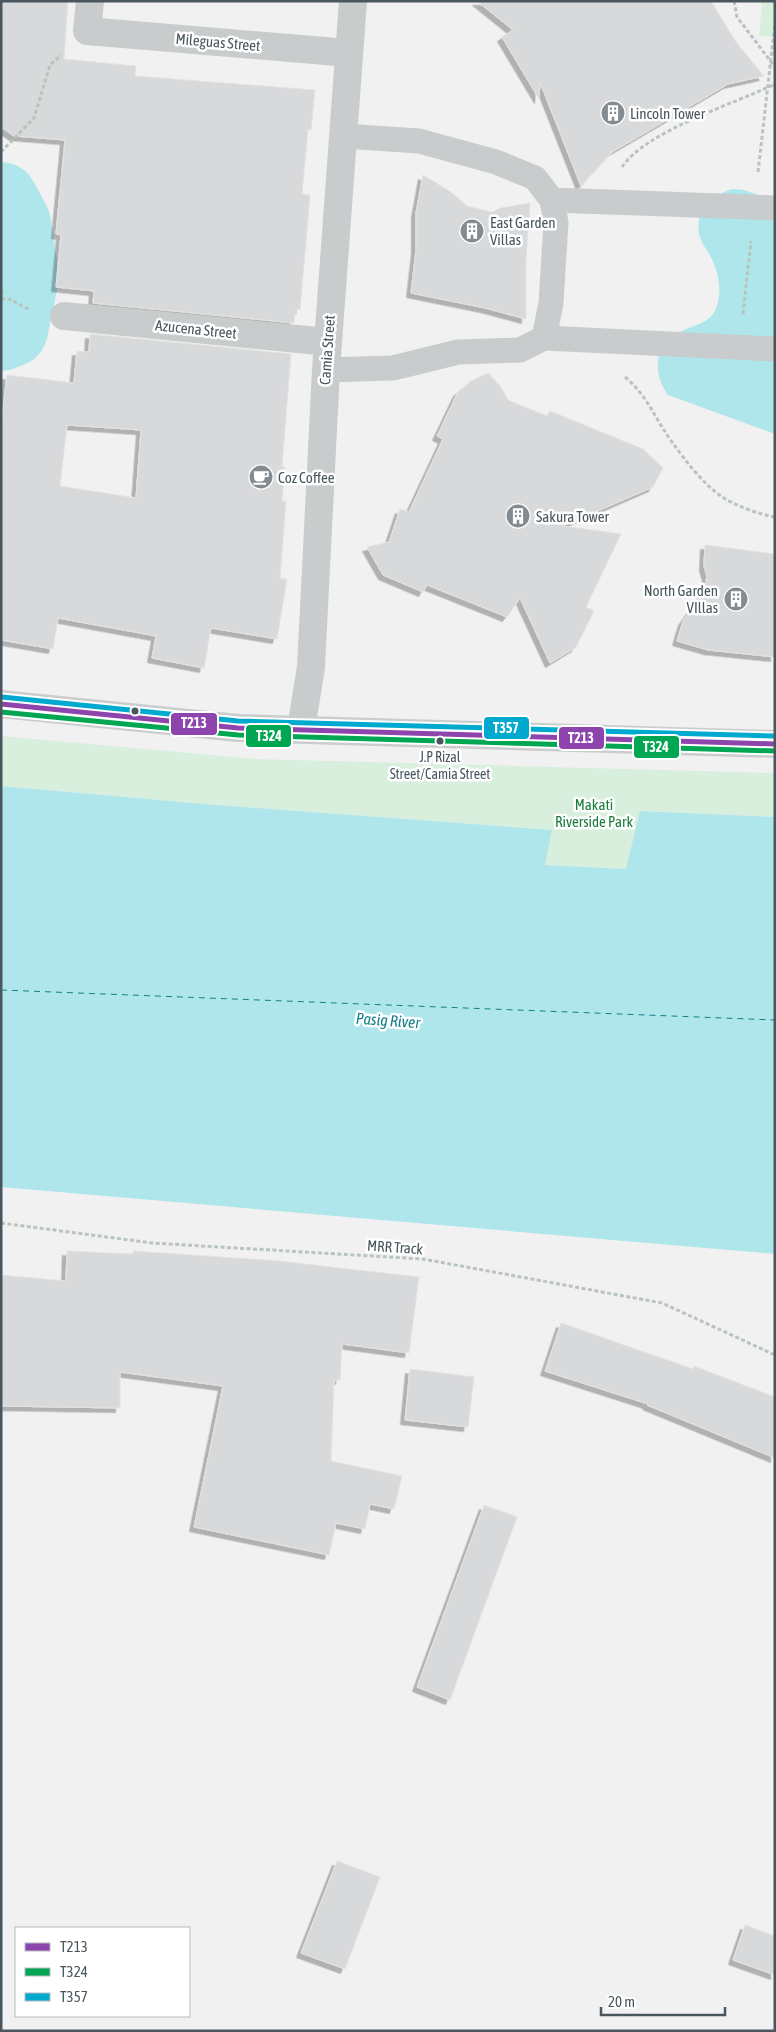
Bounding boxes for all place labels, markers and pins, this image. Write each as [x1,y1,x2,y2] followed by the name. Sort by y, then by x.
[600,100,626,126] building icon: Lincoln Tower
[630,105,706,122] place label: Lincoln Tower
[490,214,556,248] place label: East Garden Villas
[459,218,485,244] building icon: East Garden Villas
[248,464,274,490] cafe icon: Coz Coffee
[278,469,335,486] place label: Coz Coffee
[505,503,531,529] building icon: Sakura Tower
[536,508,609,525] place label: Sakura Tower
[644,582,718,616] place label: North Garden VIllas
[723,586,749,612] building icon: North Garden VIllas
[130,706,140,716] unlabelled marker
[435,736,445,746] marker: J.P Rizal Street/Camia Street
[390,749,490,782] place label: J.P Rizal Street/Camia Street

